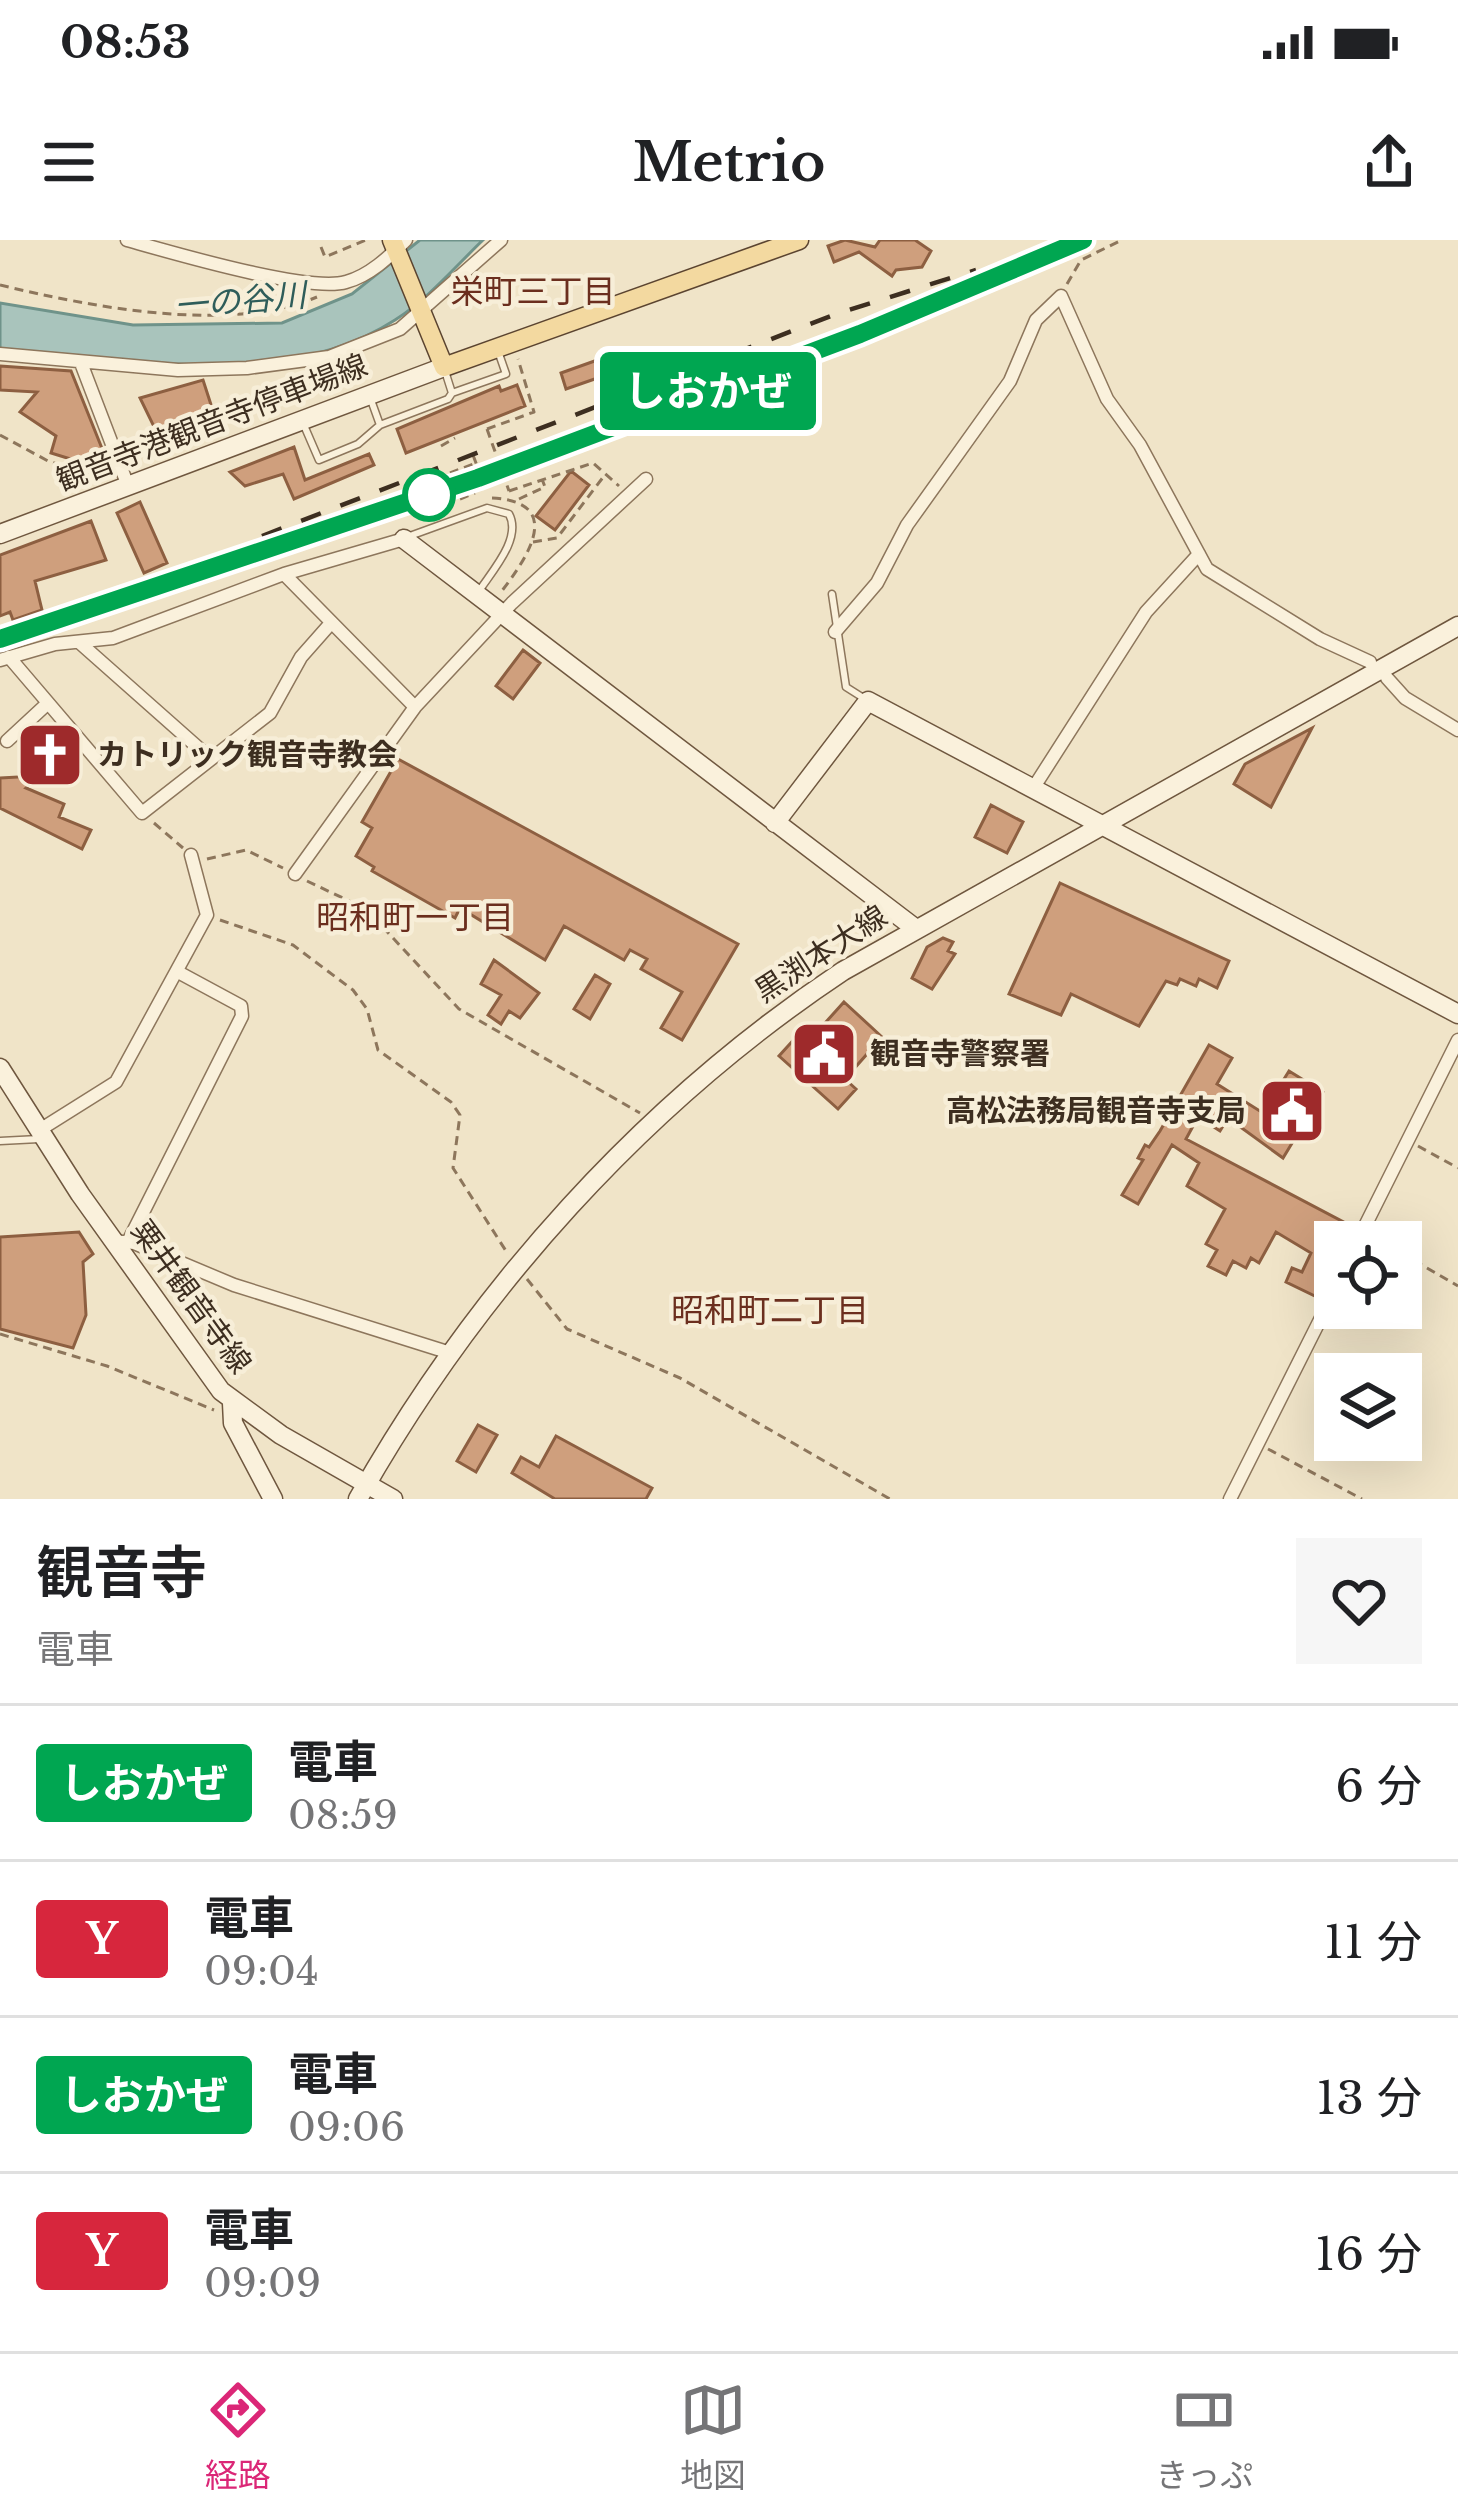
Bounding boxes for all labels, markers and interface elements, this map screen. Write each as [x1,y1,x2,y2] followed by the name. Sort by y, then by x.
[60,14,191,70] text: 08:53
[36,129,102,195] icon: menu
[633,129,825,196] text: Metrio
[1356,129,1422,195] icon: share
[451,271,616,312] district label: 栄町三丁目
[173,274,311,327] water label: 一の谷川
[51,346,372,499] street label: 観音寺港観音寺停車場線
[624,352,792,430] line badge: しおかぜ
[624,365,792,417] text: しおかぜ
[404,470,454,520] unlabelled marker
[15,720,85,790] church icon: カトリック観音寺教会
[97,736,397,773] place label: カトリック観音寺教会
[316,897,514,938] district label: 昭和町一丁目
[748,897,894,1010] street label: 黒渕本大線
[789,1019,859,1089] public building icon: 観音寺警察署
[870,1035,1050,1072] place label: 観音寺警察署
[1257,1076,1327,1146] public building icon: 高松法務局観音寺支局
[946,1092,1246,1129] place label: 高松法務局観音寺支局
[124,1213,259,1380] street label: 粟井観音寺線
[1314,1221,1422,1461] map controls
[1314,1221,1422,1329] button: locate
[671,1290,869,1331] district label: 昭和町二丁目
[1314,1353,1422,1461] button: layers
[36,1538,207,1608] text: 観音寺
[1296,1538,1422,1664] button: heart
[36,1625,114,1674] text: 電車
[288,1734,378,1790] text: 電車
[60,1757,228,1809] text: しおかぜ
[1335,1758,1422,1814] text: 6 分
[288,1791,398,1840] text: 08:59
[204,1890,294,1946] text: 電車
[86,1913,118,1965] text: Y
[1324,1914,1422,1970] text: 11 分
[204,1947,319,1996] text: 09:04
[288,2046,378,2102] text: 電車
[60,2069,228,2121] text: しおかぜ
[1316,2070,1422,2126] text: 13 分
[288,2103,405,2152] text: 09:06
[204,2202,294,2258] text: 電車
[86,2225,118,2277] text: Y
[1315,2226,1422,2282] text: 16 分
[204,2259,321,2308] text: 09:09
[205,2377,271,2497] tab: 経路
[680,2377,746,2497] tab: 地図
[1156,2377,1253,2497] tab: きっぷ

